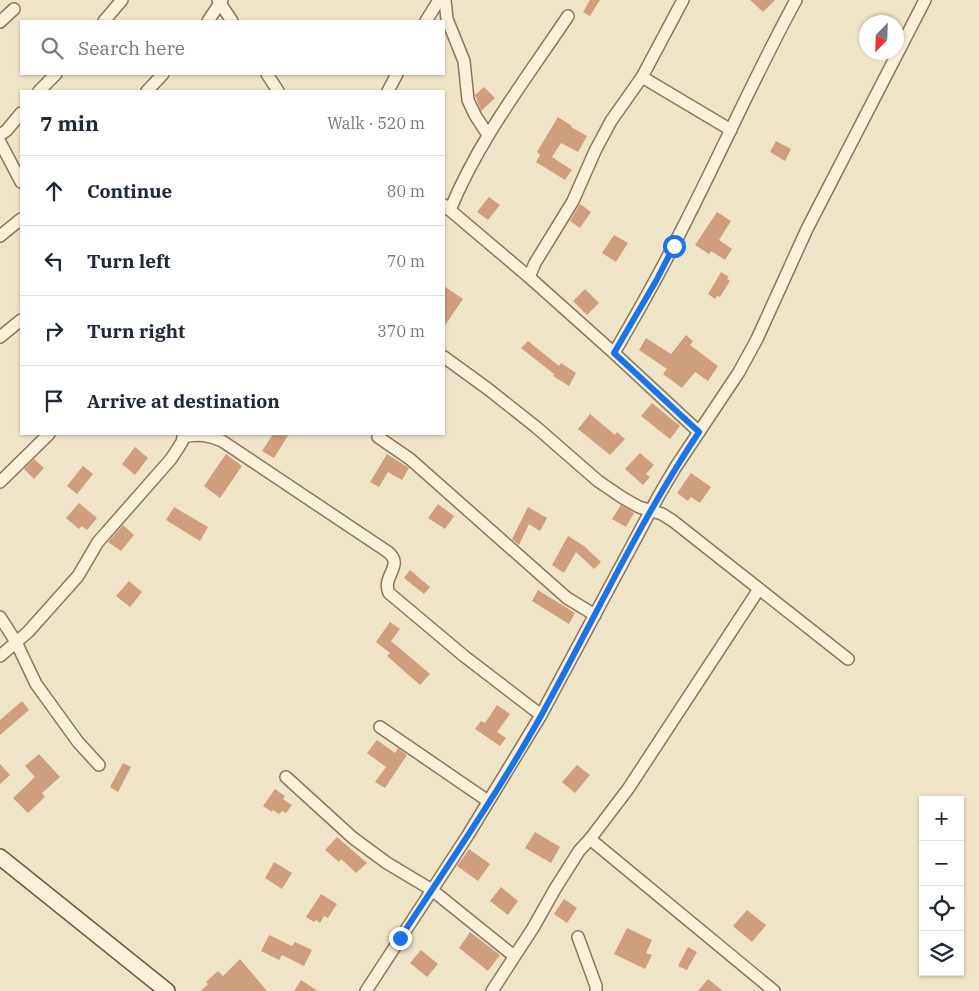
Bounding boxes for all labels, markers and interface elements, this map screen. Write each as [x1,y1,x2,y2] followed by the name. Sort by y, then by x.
[859,15,904,60] north arrow
[20,20,445,75] search box
[38,34,66,62] icon: search
[78,36,185,60] text: Search here
[40,109,99,137] text: 7 min
[327,113,425,133] text: Walk · 520 m
[40,177,68,205] icon: ahead
[87,179,172,203] text: Continue
[387,181,425,201] text: 80 m
[663,235,686,258] route start
[40,247,68,275] icon: left
[87,249,170,273] text: Turn left
[387,251,425,271] text: 70 m
[40,317,68,345] icon: right
[87,319,185,343] text: Turn right
[377,321,425,341] text: 370 m
[40,387,68,415] icon: arrive
[87,389,280,413] text: Arrive at destination
[919,796,964,976] map controls
[919,796,964,841] button: +
[919,841,964,886] button: −
[919,886,964,931] button: locate
[389,927,412,950] route end
[919,931,964,976] button: layers

